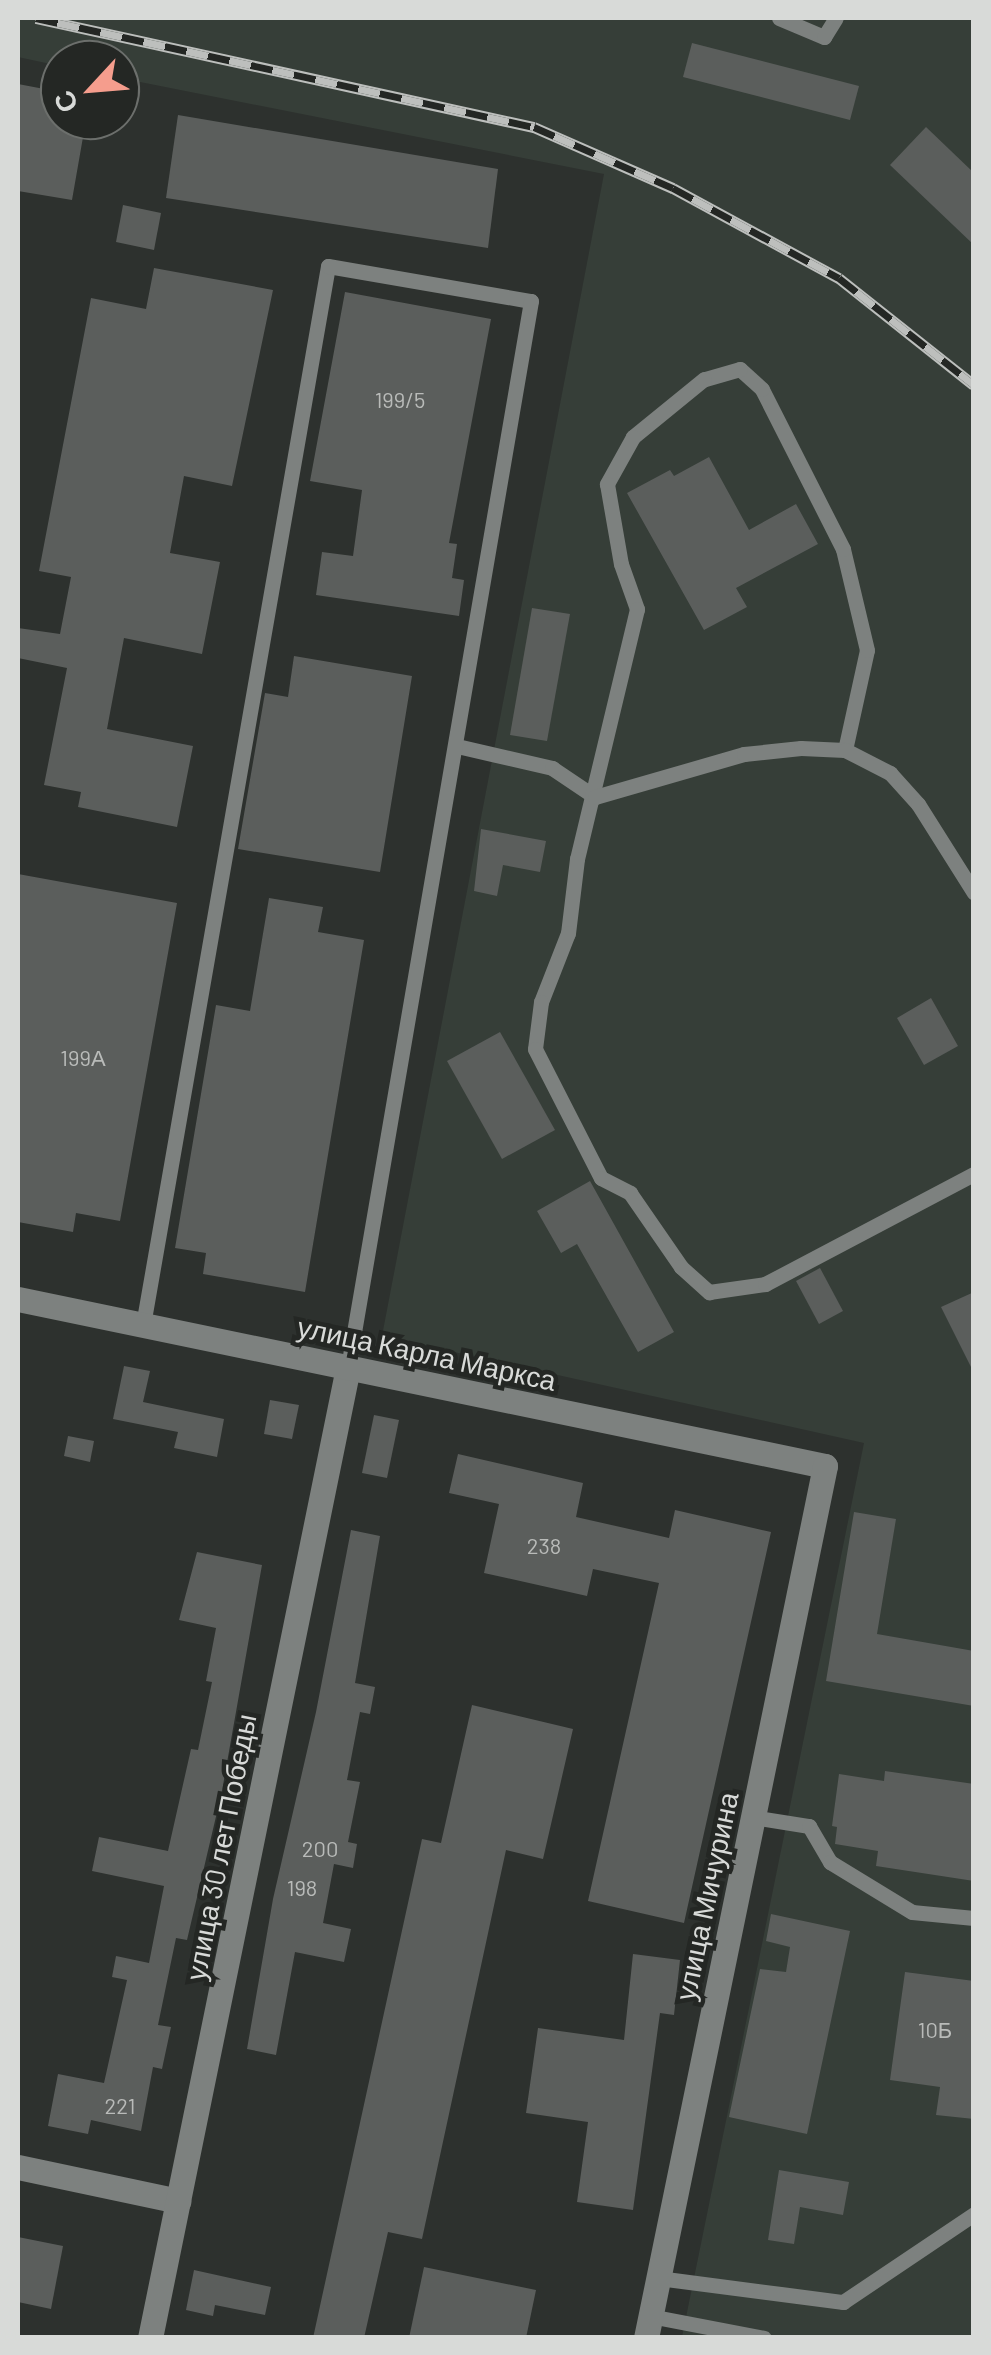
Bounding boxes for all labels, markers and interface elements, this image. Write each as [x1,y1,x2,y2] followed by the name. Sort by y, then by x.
[40,40,140,140] north arrow
[45,86,85,119] text: С
[375,387,425,413] house number: 199/5
[60,1045,106,1071] house number: 199А
[295,1309,559,1397] street label: улица Карла Маркса
[527,1533,561,1559] house number: 238
[178,1711,262,1983] street label: улица 30 лет Победы
[668,1789,744,2003] street label: улица Мичурина
[302,1836,338,1862] house number: 200
[287,1875,317,1901] house number: 198
[918,2017,952,2043] house number: 10Б
[105,2093,135,2119] house number: 221

